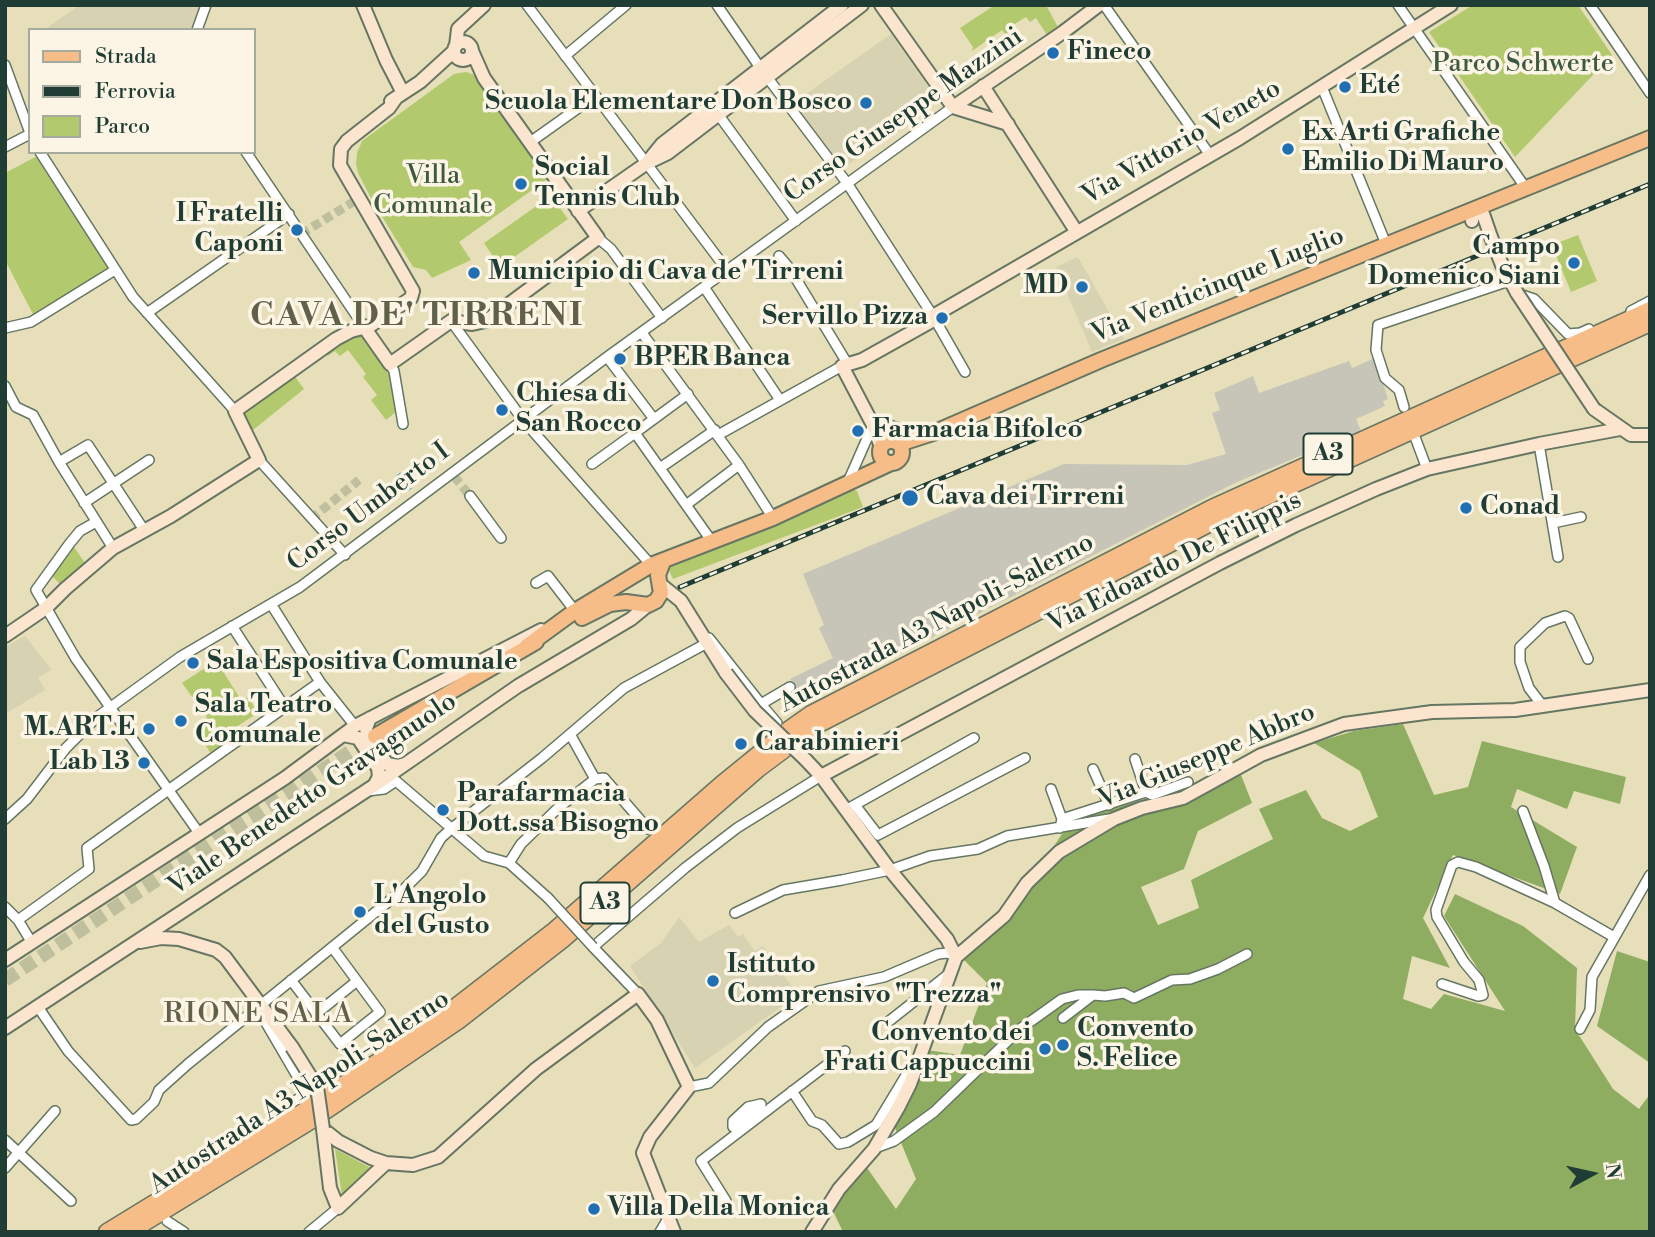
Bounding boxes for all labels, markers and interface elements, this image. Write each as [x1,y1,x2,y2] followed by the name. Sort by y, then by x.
[779,22,1029,210] street label: Corso Giuseppe Mazzini
[28,28,256,154] legend
[1067,37,1152,69] place label: Fineco
[95,44,157,70] text: Strada
[1045,45,1061,61] marker: Fineco
[1432,49,1614,81] park label: Parco Schwerte
[1359,71,1400,103] place label: Eté
[1077,73,1287,213] street label: Via Vittorio Veneto
[95,79,176,105] text: Ferrovia
[1337,79,1353,95] marker: Eté
[485,87,852,119] place label: Scuola Elementare Don Bosco
[858,95,874,111] marker: Scuola Elementare Don Bosco
[95,114,150,140] text: Parco
[1302,118,1504,180] place label: Ex Arti Grafiche Emilio Di Mauro
[1280,141,1296,157] marker: Ex Arti Grafiche Emilio Di Mauro
[535,153,680,214] place label: Social Tennis Club
[373,161,493,222] park label: Villa Comunale
[513,176,529,192] marker: Social Tennis Club
[176,199,283,260] place label: I Fratelli Caponi
[1087,221,1349,351] street label: Via Venticinque Luglio
[289,222,305,238] marker: I Fratelli Caponi
[1368,232,1560,294] place label: Campo Domenico Siani
[1566,255,1582,271] marker: Campo Domenico Siani
[488,257,844,289] place label: Municipio di Cava de' Tirreni
[466,265,482,281] marker: Municipio di Cava de' Tirreni
[1023,271,1068,303] place label: MD
[1074,279,1090,295] marker: MD
[252,297,582,337] district label: CAVA DE' TIRRENI
[762,302,928,334] place label: Servillo Pizza
[934,310,950,326] marker: Servillo Pizza
[634,343,790,375] place label: BPER Banca
[612,351,628,367] marker: BPER Banca
[516,379,642,440] place label: Chiesa di San Rocco
[494,402,510,418] marker: Chiesa di San Rocco
[872,415,1083,447] place label: Farmacia Bifolco
[850,423,866,439] marker: Farmacia Bifolco
[1304,434,1352,475] road number: A3
[282,437,456,579] street label: Corso Umberto I
[926,482,1124,514] place label: Cava dei Tirreni
[1043,485,1307,641] street label: Via Edoardo De Filippis
[900,488,920,508] marker: Cava dei Tirreni
[1480,492,1560,524] place label: Conad
[1458,500,1474,516] marker: Conad
[775,528,1099,720] street label: Autostrada A3 Napoli-Salerno
[207,647,518,679] place label: Sala Espositiva Comunale
[185,655,201,671] marker: Sala Espositiva Comunale
[163,687,463,903] street label: Viale Benedetto Gravagnuolo
[195,690,332,752] place label: Sala Teatro Comunale
[1094,697,1320,817] street label: Via Giuseppe Abbro
[24,713,135,745] place label: M.ART.E
[173,713,189,729] marker: Sala Teatro Comunale
[141,721,157,737] marker: M.ART.E
[755,728,899,760] place label: Carabinieri
[733,736,749,752] marker: Carabinieri
[50,747,130,779] place label: Lab 13
[136,755,152,771] marker: Lab 13
[457,779,659,840] place label: Parafarmacia Dott.ssa Bisogno
[435,802,451,818] marker: Parafarmacia Dott.ssa Bisogno
[374,881,490,942] place label: L'Angolo del Gusto
[580,882,630,923] road number: A3
[352,904,368,920] marker: L'Angolo del Gusto
[727,950,1001,1012] place label: Istituto Comprensivo "Trezza"
[705,973,721,989] marker: Istituto Comprensivo "Trezza"
[144,984,456,1202] street label: Autostrada A3 Napoli-Salerno
[165,998,353,1032] district label: RIONE SALA
[1077,1014,1194,1076] place label: Convento S. Felice
[824,1018,1031,1080] place label: Convento dei Frati Cappuccini
[1055,1037,1071,1053] marker: Convento S. Felice
[1037,1041,1053,1057] marker: Convento dei Frati Cappuccini
[1557,1139,1627,1209] north arrow
[1600,1162,1626,1180] text: N
[608,1193,829,1225] place label: Villa Della Monica
[586,1201,602,1217] marker: Villa Della Monica

